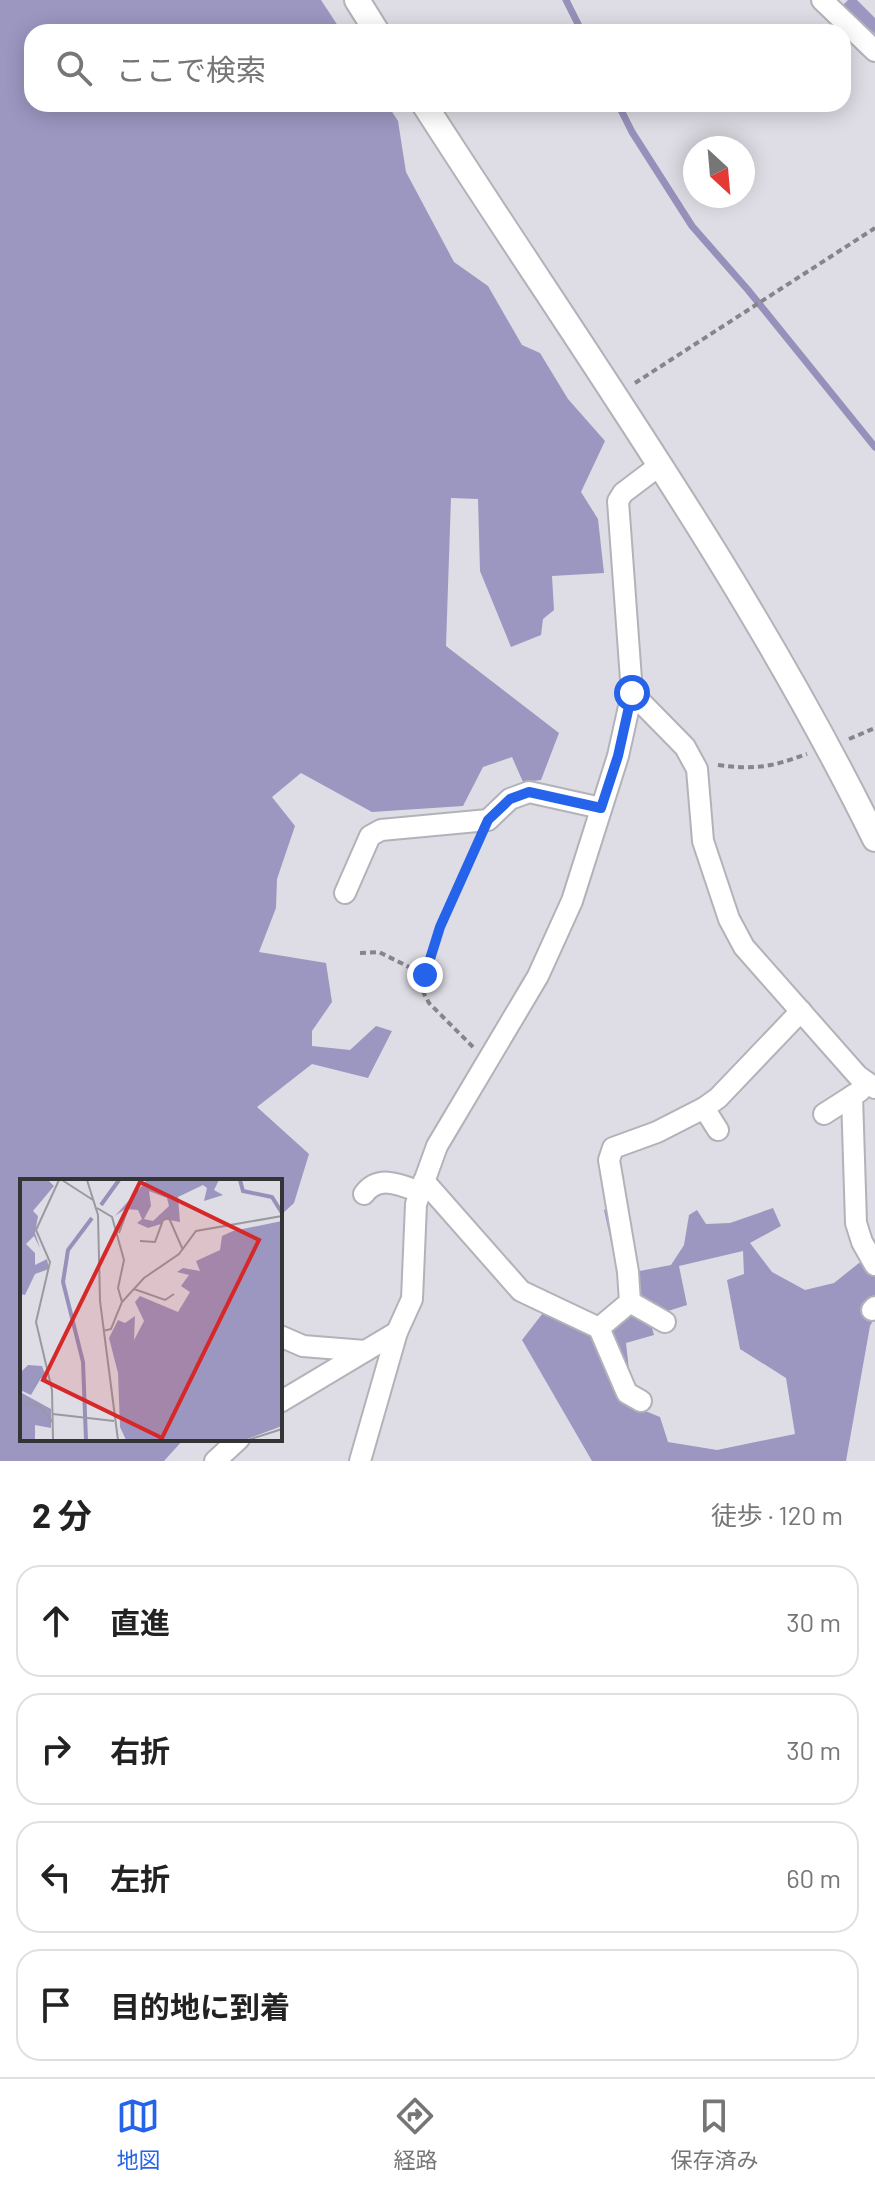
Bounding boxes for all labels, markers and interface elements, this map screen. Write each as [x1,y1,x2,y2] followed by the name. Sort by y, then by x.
[24,24,851,112] search box
[52,46,96,90] icon: search
[116,51,266,87] text: ここで検索
[683,136,755,208] north arrow
[614,675,650,711] route start
[407,957,443,993] route end
[20,1179,282,1441] inset map
[32,1494,92,1535] text: 2 分
[711,1499,843,1530] text: 徒歩 · 120 m
[34,1599,78,1643] icon: ahead
[110,1604,170,1640] text: 直進
[786,1606,841,1637] text: 30 m
[34,1727,78,1771] icon: right
[110,1732,170,1768] text: 右折
[786,1734,841,1765] text: 30 m
[34,1855,78,1899] icon: left
[110,1860,170,1896] text: 左折
[786,1862,841,1893] text: 60 m
[34,1983,78,2027] icon: arrive
[110,1988,290,2024] text: 目的地に到着
[116,2094,161,2174] tab: 地図
[393,2094,438,2174] tab: 経路
[670,2094,759,2174] tab: 保存済み

